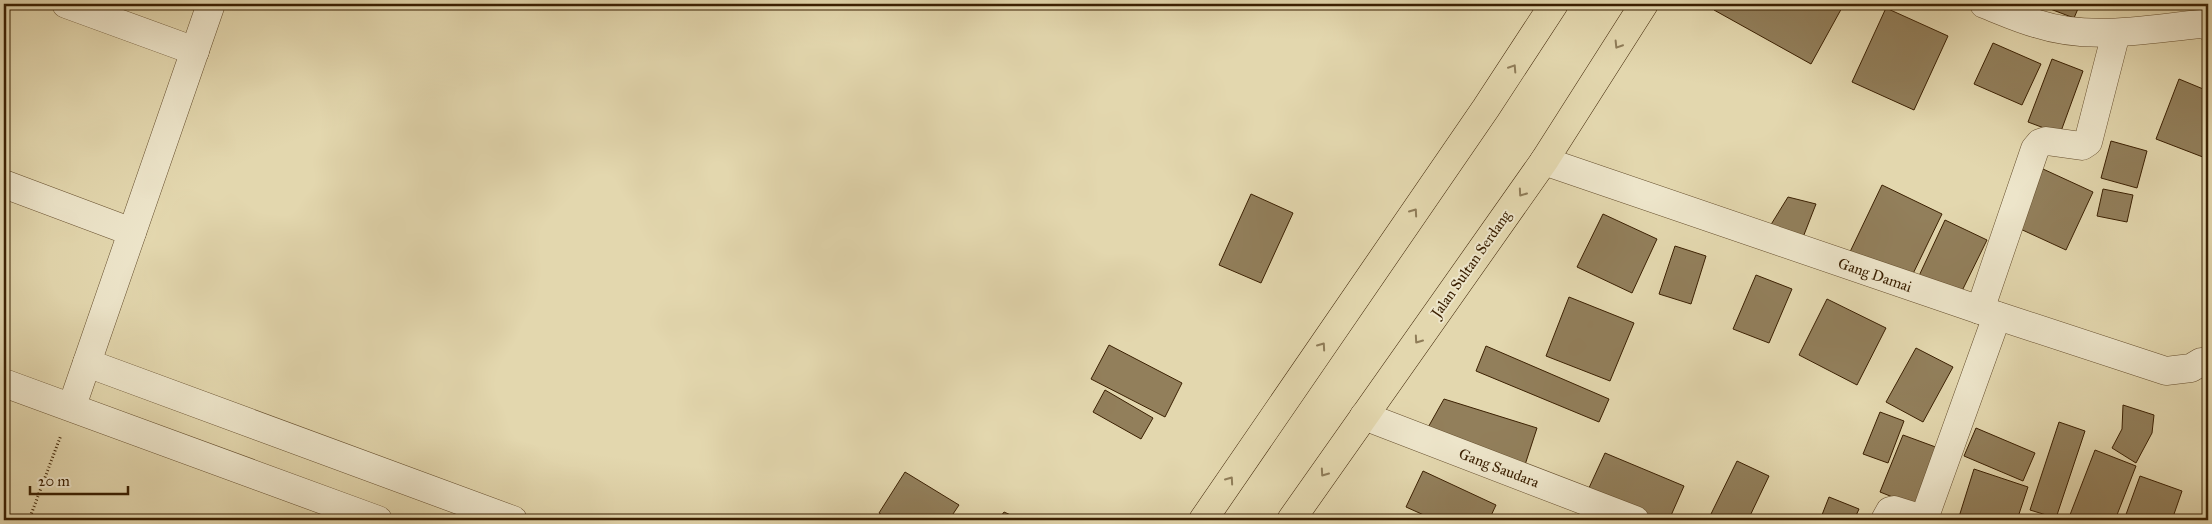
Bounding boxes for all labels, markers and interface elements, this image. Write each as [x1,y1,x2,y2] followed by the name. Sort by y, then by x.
[1614,40,1624,49] one-way arrow
[1506,64,1516,73] one-way arrow
[1519,187,1528,197] one-way arrow
[1426,206,1516,323] street label: Jalan Sultan Serdang
[1408,209,1418,218] one-way arrow
[1836,254,1914,296] street label: Gang Damai
[1415,334,1424,344] one-way arrow
[1316,342,1325,352] one-way arrow
[1456,444,1542,492] street label: Gang Saudara
[30,464,128,496] scale bar
[1321,467,1330,477] one-way arrow
[38,472,70,490] text: 20 m
[1224,476,1233,486] one-way arrow

